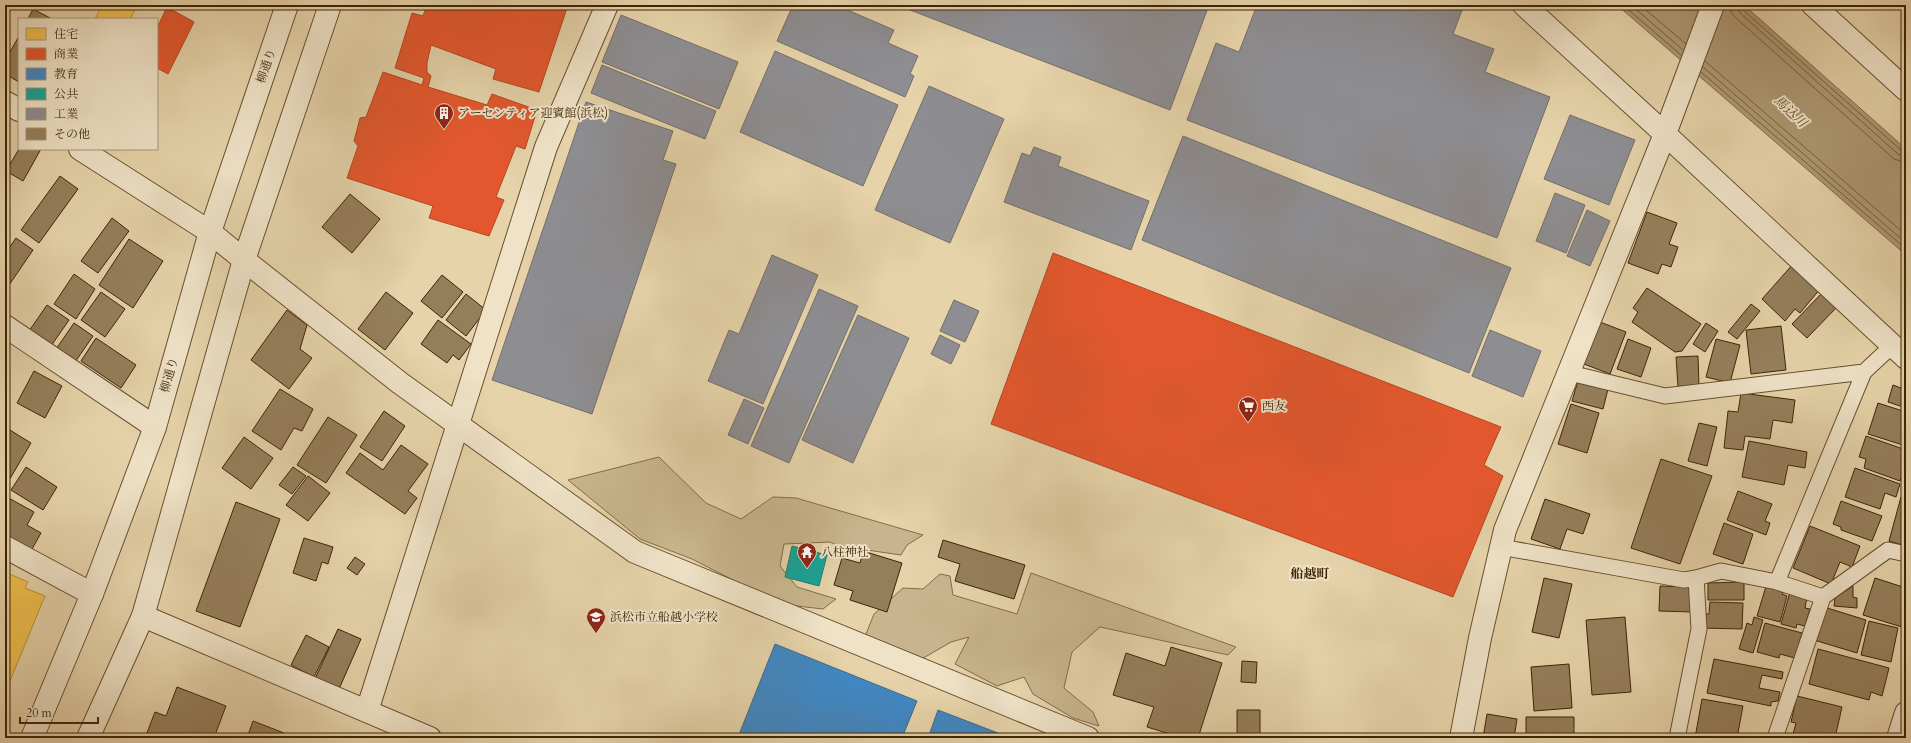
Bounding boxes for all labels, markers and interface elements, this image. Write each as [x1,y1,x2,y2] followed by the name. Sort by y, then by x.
[18,18,158,150] legend
[54,26,78,42] text: 住宅
[54,46,78,62] text: 商業
[253,46,279,86] street label: 柳通り
[54,66,78,82] text: 教育
[54,86,78,102] text: 公共
[1770,92,1812,133] water label: 馬込川
[433,102,455,130] building icon: アーセンティア迎賓館(浜松)
[458,105,608,121] place label: アーセンティア迎賓館(浜松)
[54,106,78,122] text: 工業
[54,126,90,142] text: その他
[156,355,182,395] street label: 柳通り
[1237,395,1259,423] supermarket icon: 西友
[1262,398,1286,414] place label: 西友
[796,541,818,569] temple icon: 八柱神社
[821,544,869,560] place label: 八柱神社
[1290,565,1330,583] district label: 船越町
[585,606,607,634] school or university icon: 浜松市立船越小学校
[610,609,718,625] place label: 浜松市立船越小学校
[20,699,98,725] scale bar
[26,705,53,721] text: 20 m

